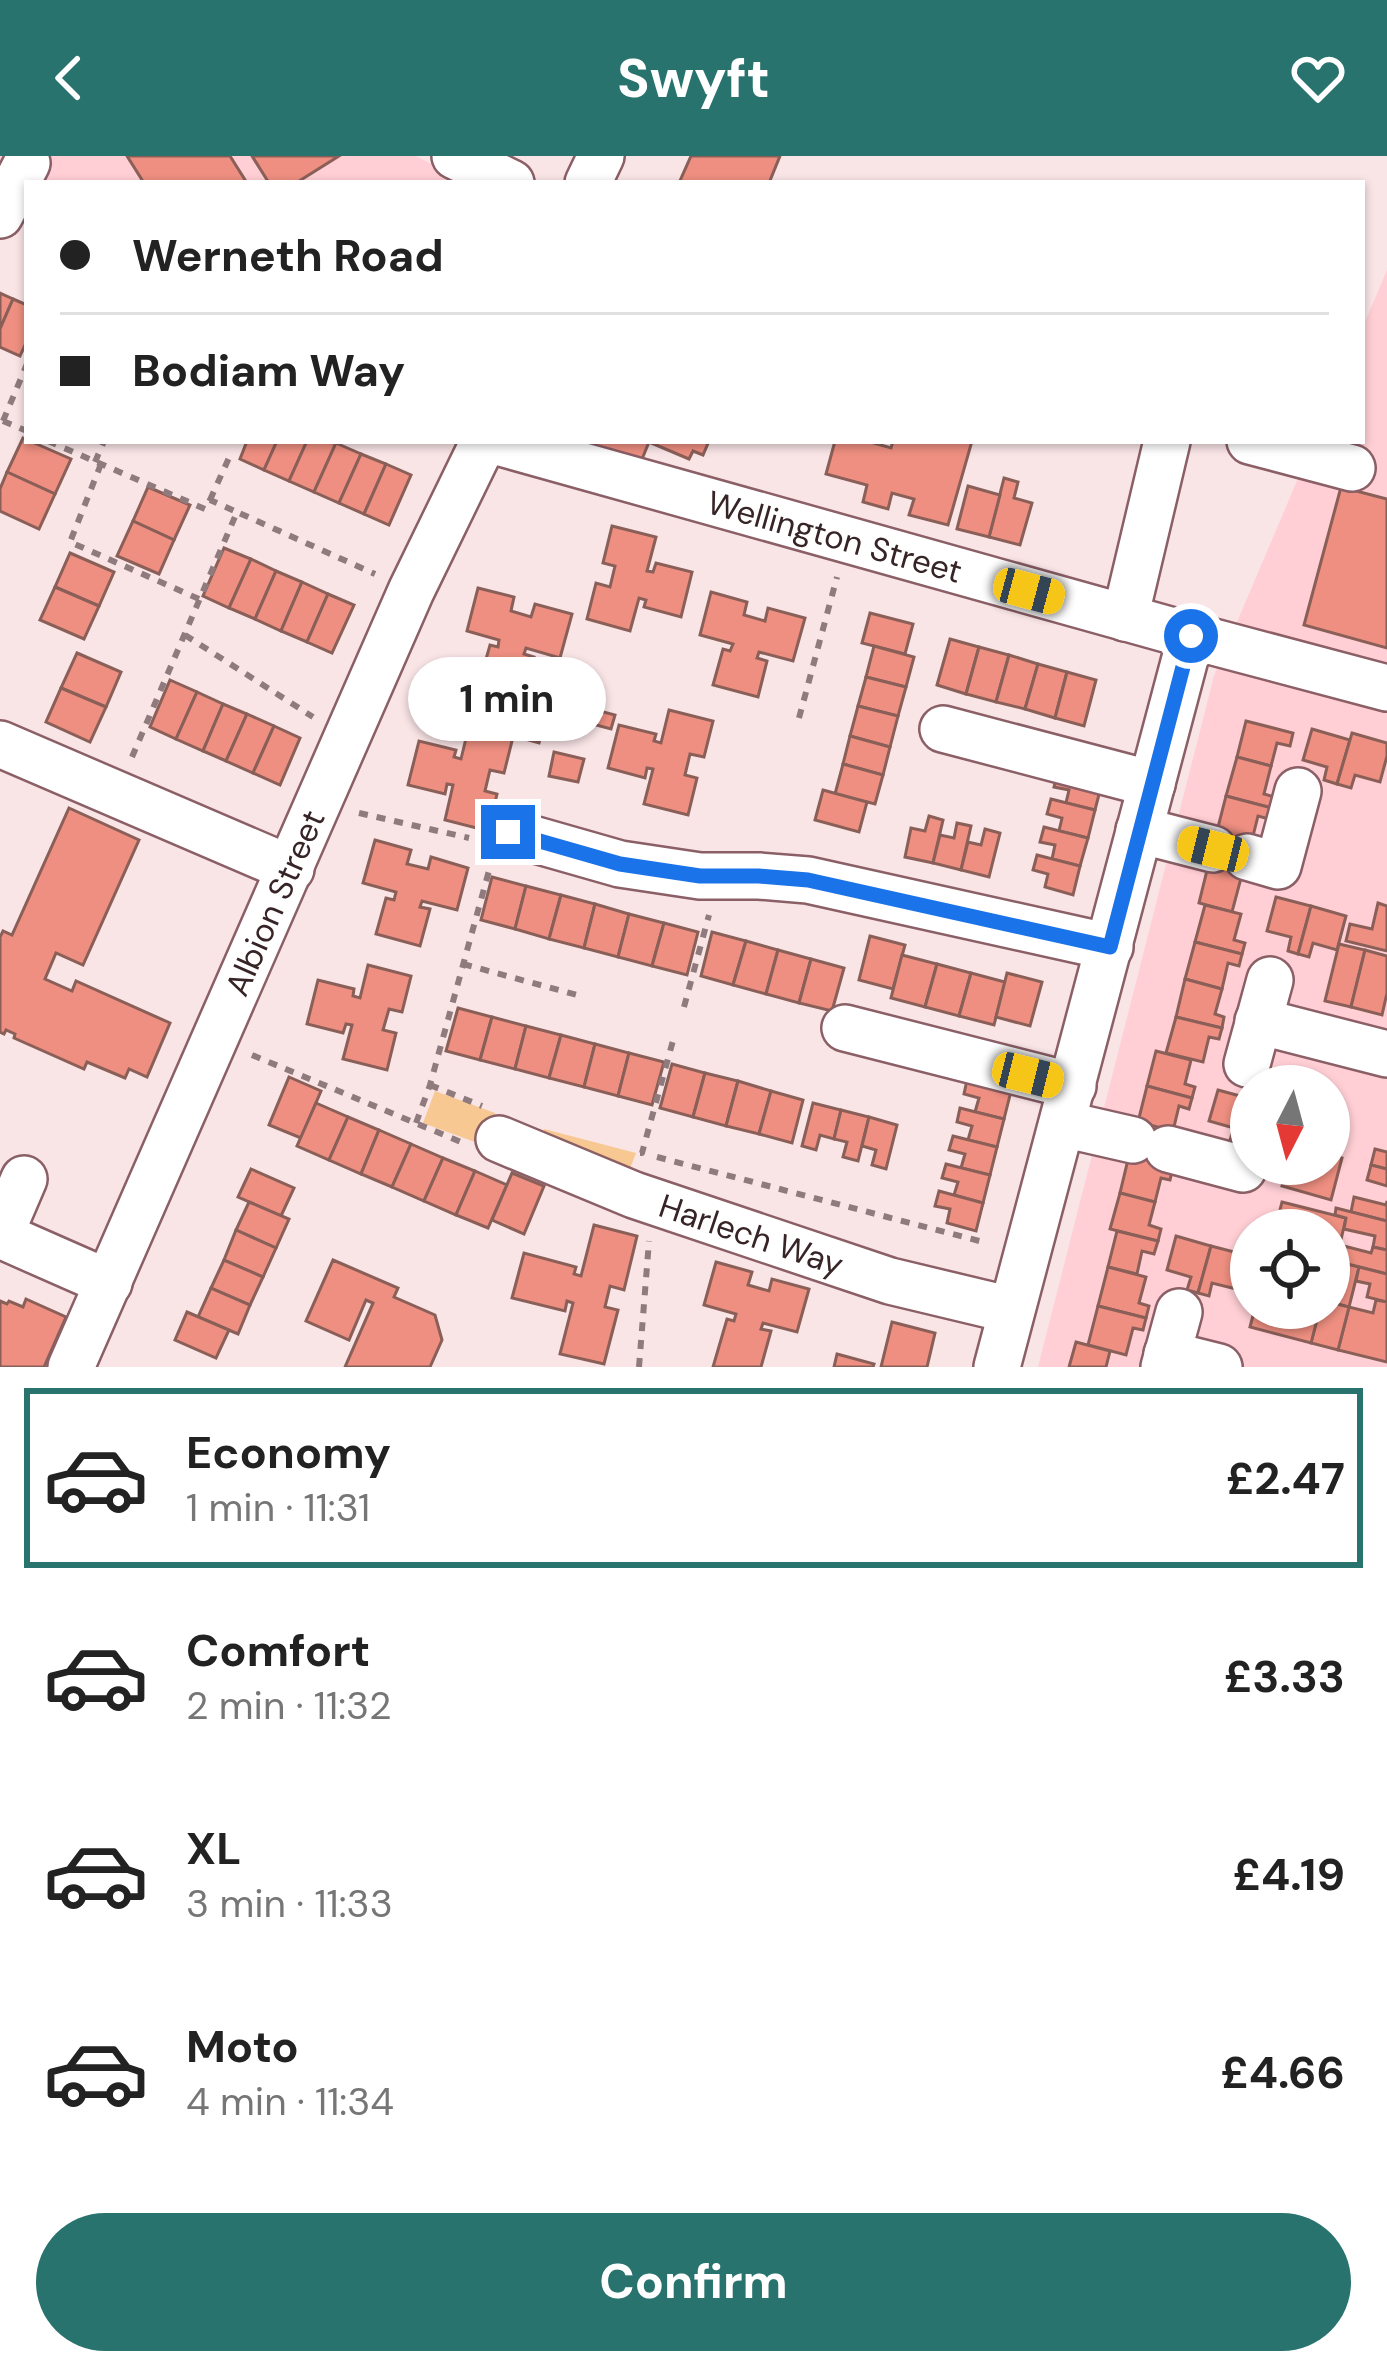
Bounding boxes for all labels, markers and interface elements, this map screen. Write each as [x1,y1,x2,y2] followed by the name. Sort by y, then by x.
[617,43,770,114] text: Swyft
[36,45,102,111] icon: back
[1285,45,1351,111] icon: heart
[132,226,444,285] text: Werneth Road
[132,341,405,400] text: Bodiam Way
[703,481,967,593] street label: Wellington Street
[990,564,1068,618] car
[1164,609,1218,663] route start
[409,658,607,742] callout: 1 min
[460,673,554,724] text: 1 min
[215,803,334,1002] street label: Albion Street
[481,805,535,859] route end
[1174,823,1252,875] car
[989,1049,1067,1101] car
[1230,1065,1350,1185] north arrow
[1230,1065,1350,1329] map controls
[654,1184,849,1286] street label: Harlech Way
[1230,1209,1350,1329] button: locate
[186,1423,391,1482] text: Economy
[42,1424,150,1532] icon: car
[1226,1449,1345,1508] text: £2.47
[186,1482,370,1533] text: 1 min · 11:31
[186,1621,370,1680] text: Comfort
[42,1622,150,1730] icon: car
[1224,1647,1345,1706] text: £3.33
[186,1680,392,1731] text: 2 min · 11:32
[186,1819,241,1878] text: XL
[42,1820,150,1928] icon: car
[1233,1845,1345,1904] text: £4.19
[186,1878,393,1929] text: 3 min · 11:33
[186,2017,299,2076] text: Moto
[42,2018,150,2126] icon: car
[1220,2043,1345,2102] text: £4.66
[186,2076,394,2127] text: 4 min · 11:34
[36,2213,1351,2351] button: Confirm

